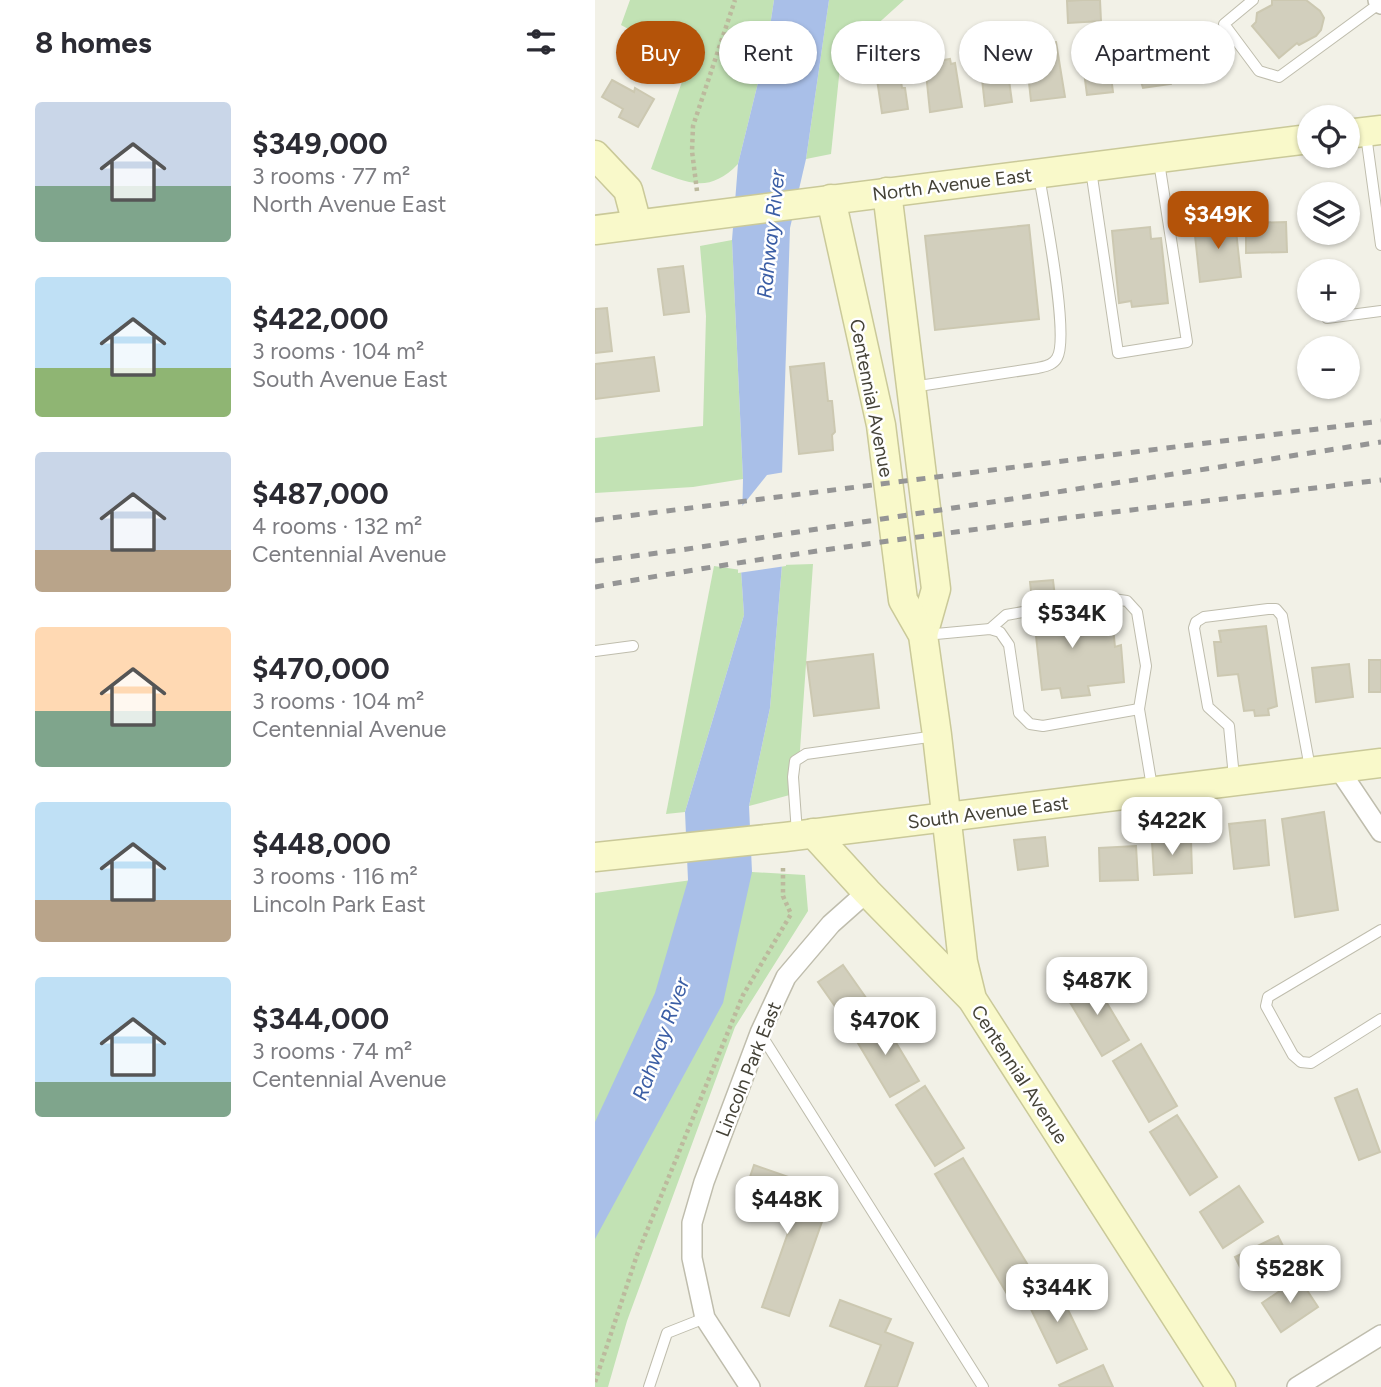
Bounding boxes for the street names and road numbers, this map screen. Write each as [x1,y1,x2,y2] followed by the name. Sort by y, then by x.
[871,163,1033,206] street label: North Avenue East
[845,317,898,479] street label: Centennial Avenue
[906,791,1070,834] street label: South Avenue East
[711,998,786,1140] street label: Lincoln Park East
[966,1001,1073,1148] street label: Centennial Avenue

